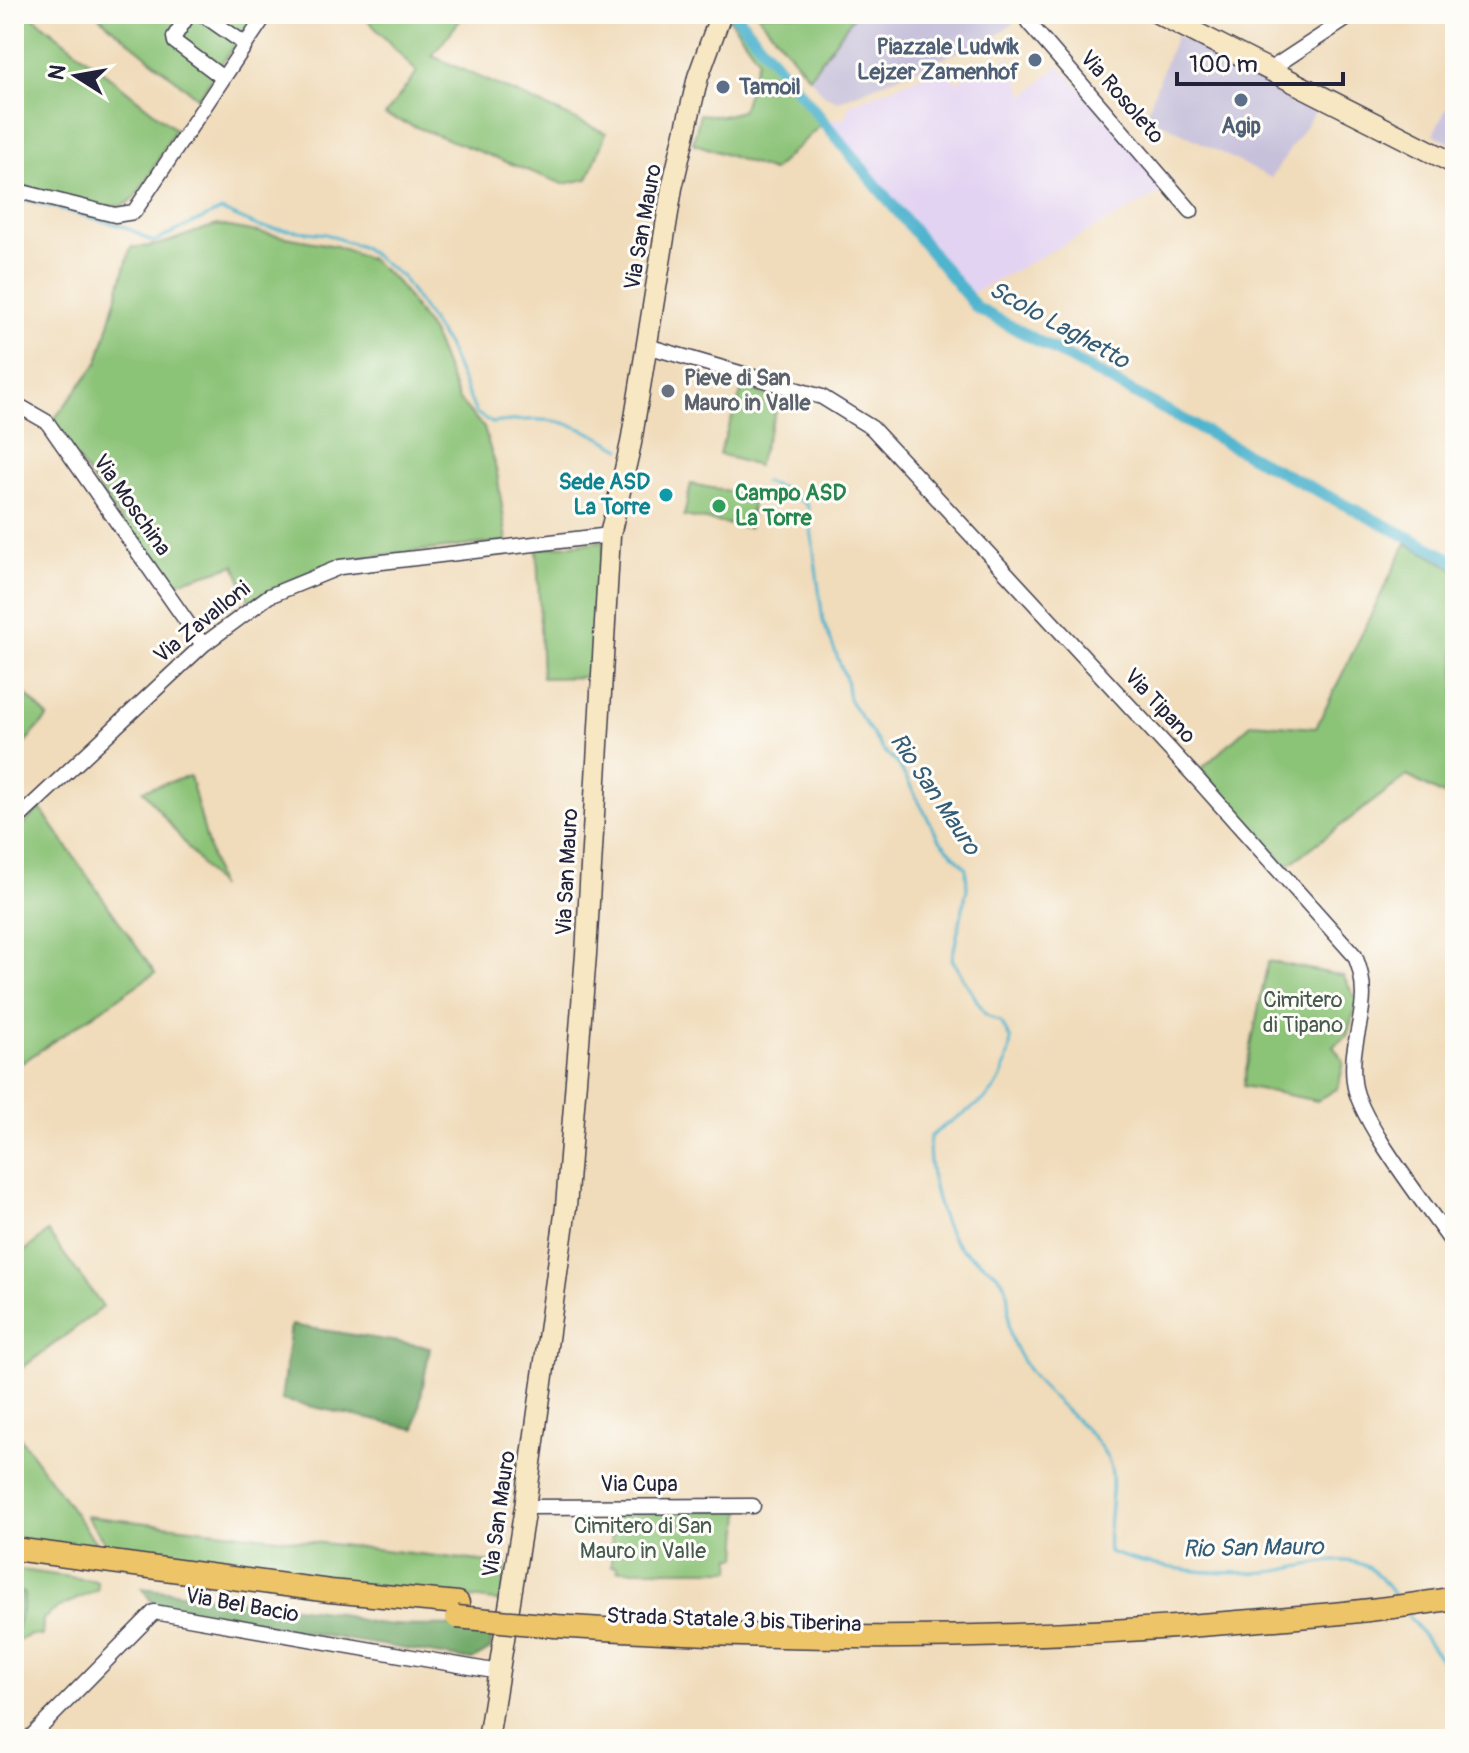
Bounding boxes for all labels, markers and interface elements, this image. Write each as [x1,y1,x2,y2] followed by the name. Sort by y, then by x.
[857,33,1020,86] place label: Piazzale Ludwik Lejzer Zamenhof
[36,36,116,116] north arrow
[1177,36,1343,86] scale bar
[1074,44,1170,150] street label: Via Rosoleto
[1189,50,1258,79] text: 100 m
[1026,51,1044,69] marker: Piazzale Ludwik Lejzer Zamenhof
[42,62,73,82] text: N
[738,73,801,101] place label: Tamoil
[714,78,732,96] marker: Tamoil
[1232,91,1250,109] marker: Agip
[1221,112,1261,140] place label: Agip
[618,162,668,292] street label: Via San Mauro
[984,275,1136,376] water label: Scolo Laghetto
[684,364,812,417] place label: Pieve di San Mauro in Valle
[659,382,677,400] marker: Pieve di San Mauro in Valle
[87,449,177,561] street label: Via Moschina
[559,468,651,521] place label: Sede ASD La Torre
[735,479,846,532] place label: Campo ASD La Torre
[657,486,675,504] marker: Sede ASD La Torre
[710,497,728,515] marker: Campo ASD La Torre
[148,575,256,669] street label: Via Zavalloni
[1118,662,1202,750] street label: Via Tipano
[884,728,987,862] water label: Rio San Mauro
[550,807,584,936] street label: Via San Mauro
[1263,986,1343,1039] park label: Cimitero di Tipano
[476,1449,522,1579] street label: Via San Mauro
[600,1470,678,1498] street label: Via Cupa
[574,1512,712,1565] park label: Cimitero di San Mauro in Valle
[1183,1532,1326,1564] water label: Rio San Mauro
[183,1581,301,1629] street label: Via Bel Bacio
[606,1602,862,1638] street label: Strada Statale 3 bis Tiberina

